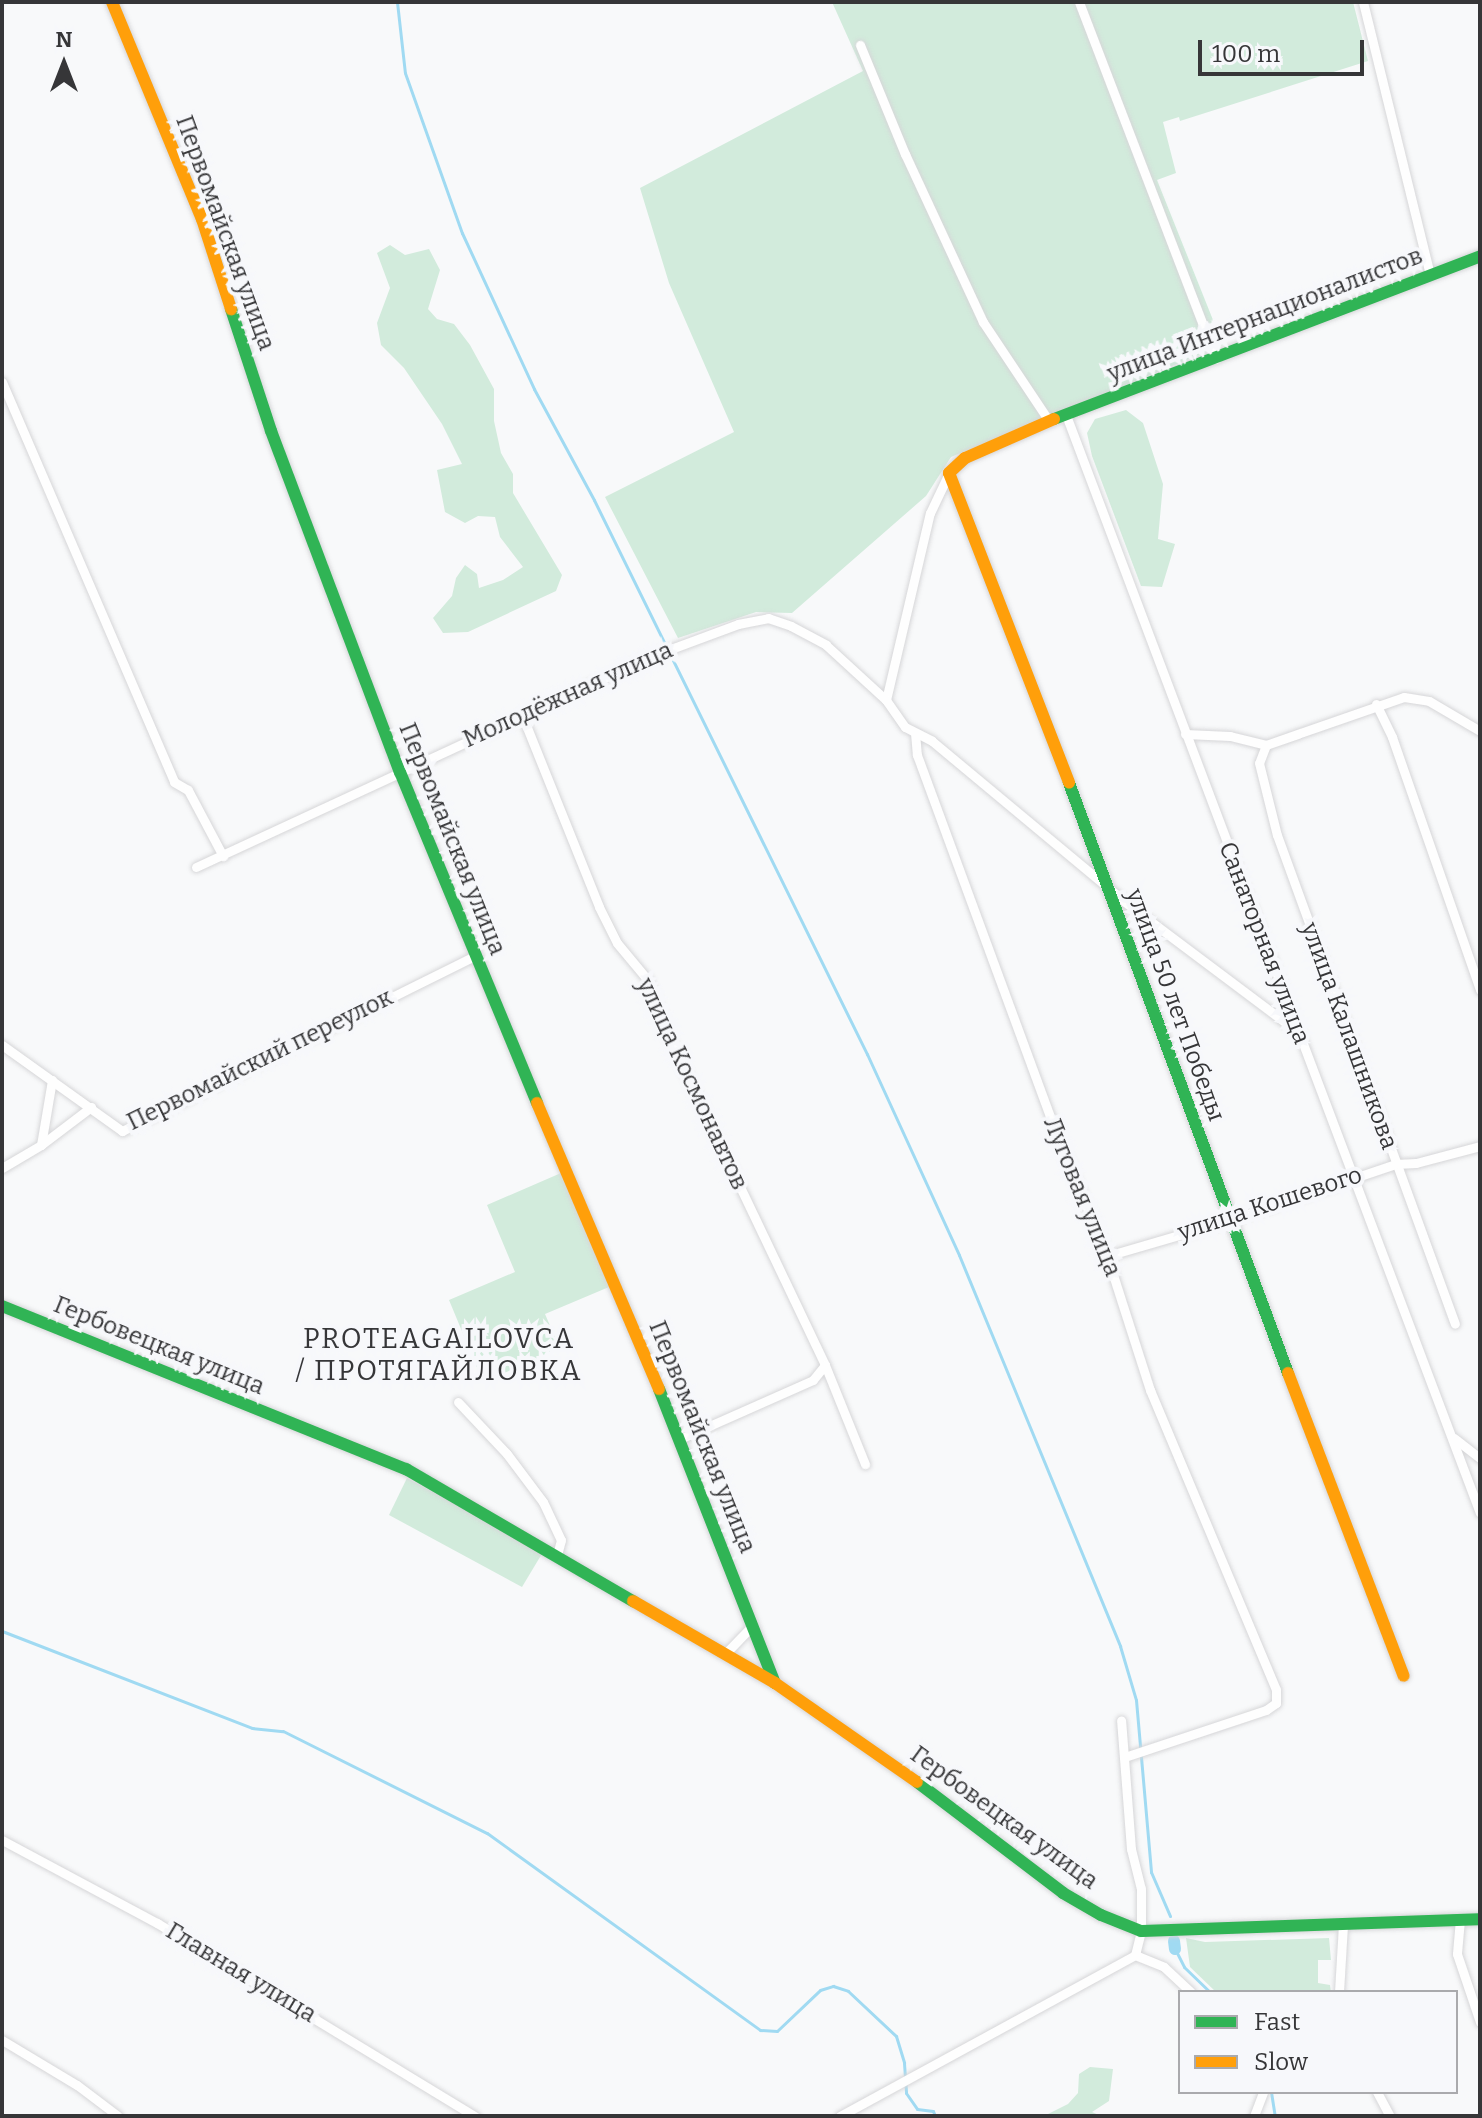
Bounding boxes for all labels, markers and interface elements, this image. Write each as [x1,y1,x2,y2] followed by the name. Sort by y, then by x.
[24,24,104,104] north arrow
[1202,24,1368,74] scale bar
[56,26,72,53] text: N
[1212,40,1280,68] text: 100 m
[169,112,281,354] street label: Первомайская улица
[1103,241,1427,389] street label: улица Интернационалистов
[459,636,677,754] street label: Молодёжная улица
[392,719,512,959] street label: Первомайская улица
[1212,838,1316,1048] street label: Санаторная улица
[1119,885,1231,1125] street label: улица 50 лет Победы
[1295,919,1403,1153] street label: улица Калашникова
[630,974,754,1194] street label: улица Космонавтов
[122,983,398,1137] street label: Первомайский переулок
[1037,1113,1127,1281] street label: Луговая улица
[1174,1161,1366,1247] street label: улица Кошевого
[49,1291,269,1401] street label: Гербовецкая улица
[642,1317,762,1557] street label: Первомайская улица
[296,1322,582,1388] district label: PROTEAGAILOVCA / ПРОТЯГАЙЛОВКА
[905,1740,1103,1896] street label: Гербовецкая улица
[161,1917,321,2029] street label: Главная улица
[1178,1990,1458,2094] legend
[1254,2008,1300,2036] text: Fast
[1254,2048,1308,2076] text: Slow

